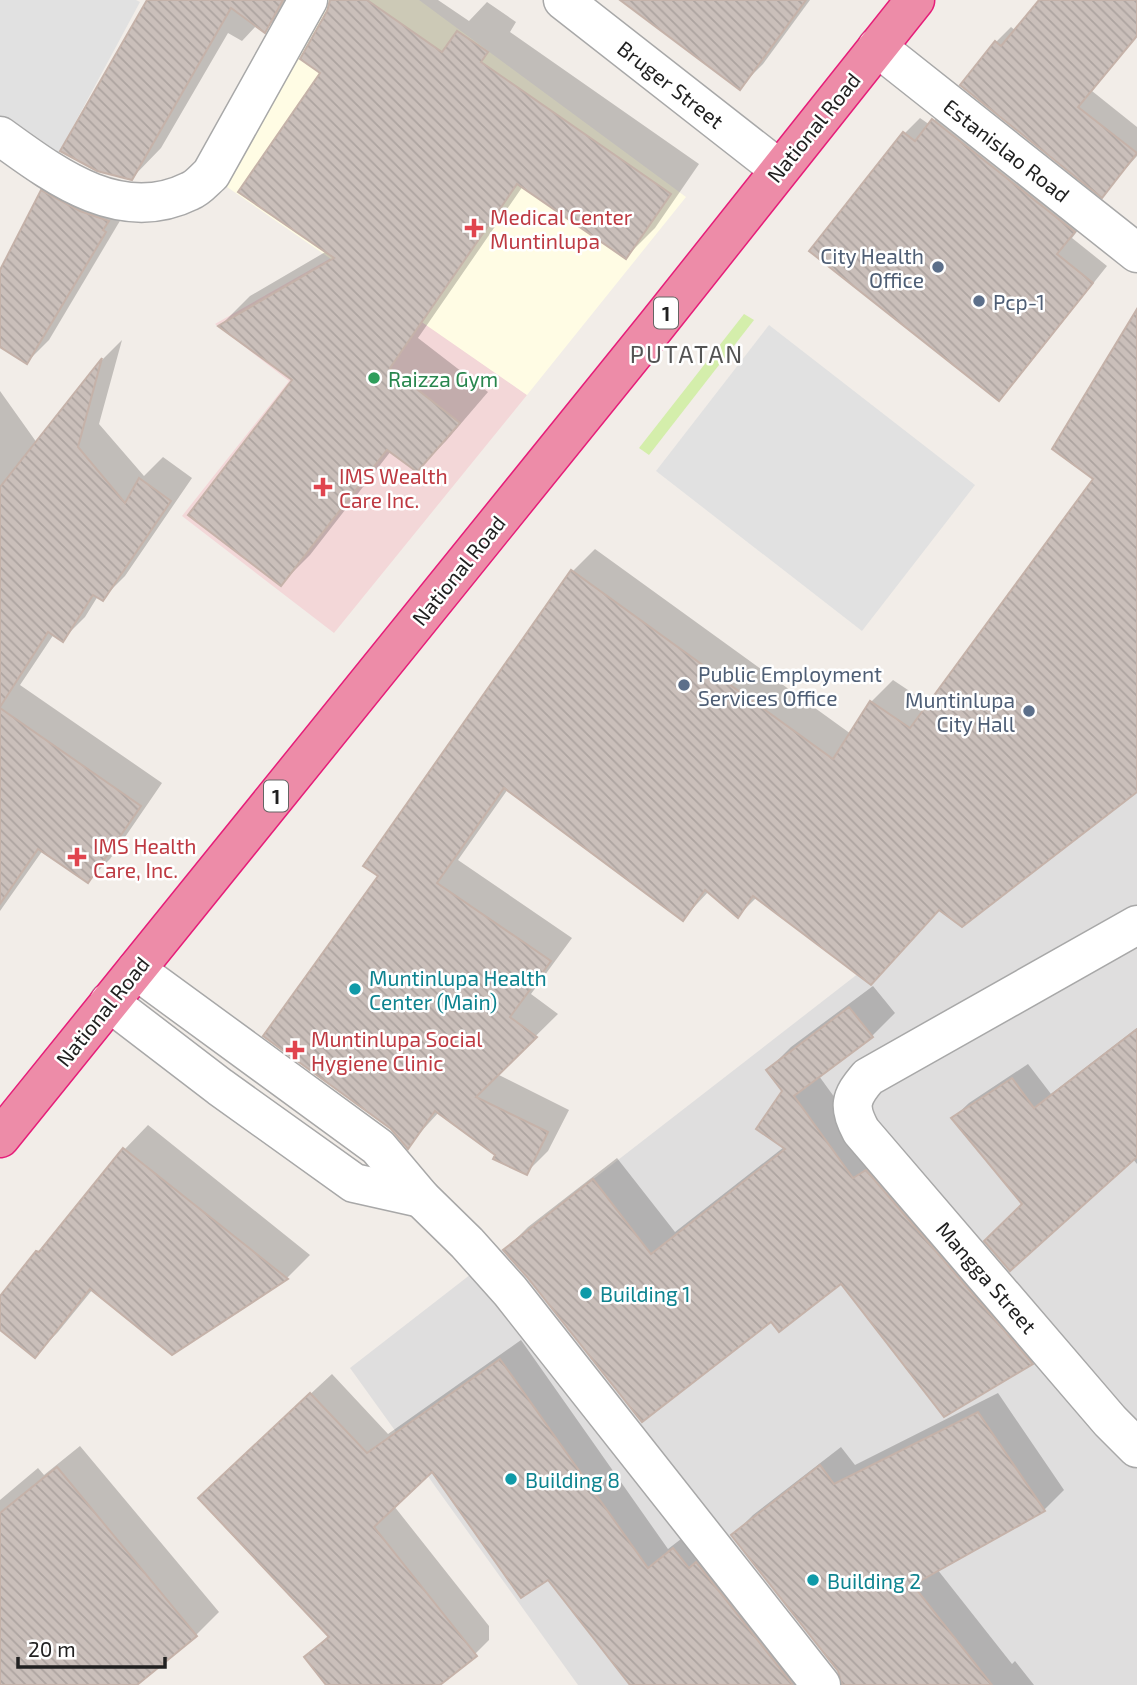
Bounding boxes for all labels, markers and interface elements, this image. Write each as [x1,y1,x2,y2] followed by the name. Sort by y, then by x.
[613,35,729,133] street label: Bruger Street
[761,67,865,187] street label: National Road
[939,93,1075,207] street label: Estanislao Road
[490,204,633,253] place label: Medical Center Muntinlupa
[464,218,484,238] marker: Medical Center Muntinlupa
[820,243,924,292] place label: City Health Office
[930,259,946,275] marker: City Health Office
[993,289,1045,314] place label: Pcp-1
[971,293,987,309] marker: Pcp-1
[654,298,678,328] road number: 1
[630,339,744,368] district label: PUTATAN
[388,366,498,391] place label: Raizza Gym
[366,370,382,386] marker: Raizza Gym
[339,463,448,512] place label: IMS Wealth Care Inc.
[313,477,333,497] marker: IMS Wealth Care Inc.
[406,510,510,630] street label: National Road
[698,661,882,710] place label: Public Employment Services Office
[676,677,692,693] marker: Public Employment Services Office
[905,687,1016,736] place label: Muntinlupa City Hall
[1021,703,1037,719] marker: Muntinlupa City Hall
[264,780,288,811] road number: 1
[93,833,197,882] place label: IMS Health Care, Inc.
[67,847,87,867] marker: IMS Health Care, Inc.
[50,951,154,1071] street label: National Road
[369,965,547,1014] place label: Muntinlupa Health Center (Main)
[347,981,363,997] marker: Muntinlupa Health Center (Main)
[311,1026,483,1075] place label: Muntinlupa Social Hygiene Clinic
[285,1040,305,1060] marker: Muntinlupa Social Hygiene Clinic
[932,1216,1042,1338] street label: Mangga Street
[600,1281,691,1306] place label: Building 1
[578,1285,594,1301] marker: Building 1
[525,1467,620,1492] place label: Building 8
[503,1471,519,1487] marker: Building 8
[827,1568,921,1593] place label: Building 2
[805,1572,821,1588] marker: Building 2
[18,1626,164,1670] scale bar
[28,1636,76,1661] text: 20 m

